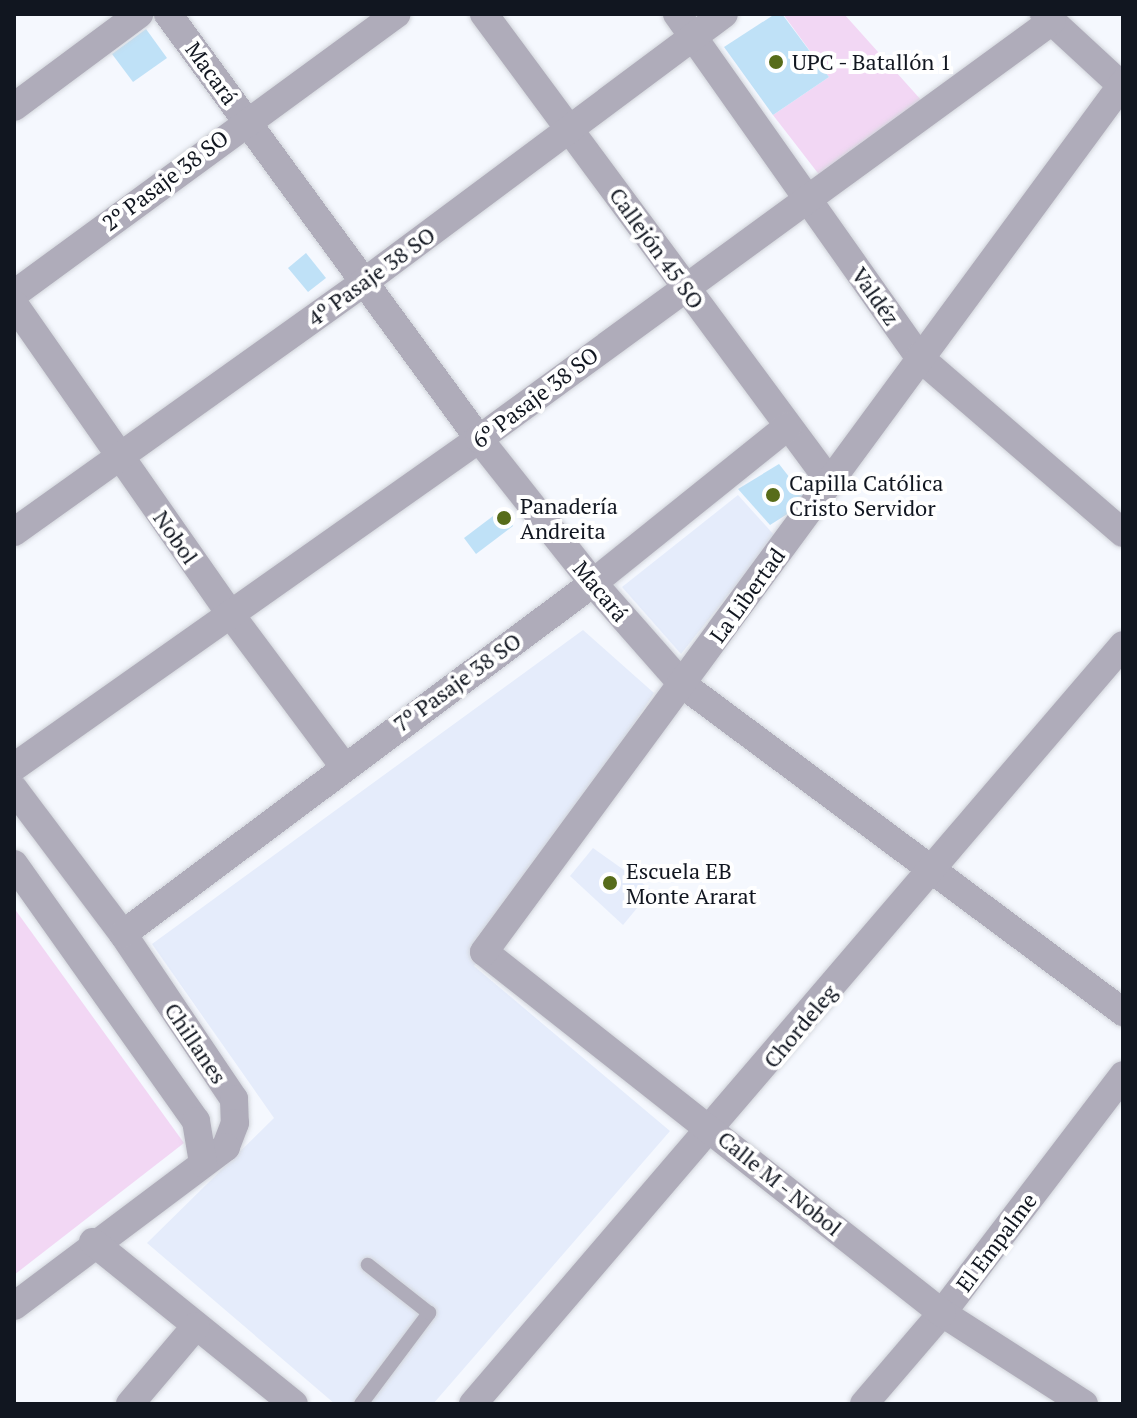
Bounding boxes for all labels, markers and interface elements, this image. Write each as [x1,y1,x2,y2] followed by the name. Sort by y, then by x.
[180,36,244,110] street label: Macará
[792,49,953,75] place label: UPC - Batallón 1
[767,53,785,71] marker: UPC - Batallón 1
[97,124,233,236] street label: 2º Pasaje 38 SO
[604,182,710,314] street label: Callejón 45 SO
[302,221,440,331] street label: 4º Pasaje 38 SO
[847,262,905,330] street label: Valdéz
[467,341,603,453] street label: 6º Pasaje 38 SO
[789,469,943,520] place label: Capilla Católica Cristo Servidor
[764,486,782,504] marker: Capilla Católica Cristo Servidor
[520,492,618,544] place label: Panadería Andreita
[148,505,204,569] street label: Nobol
[495,509,513,527] marker: Panadería Andreita
[704,543,790,647] street label: La Libertad
[568,555,634,627] street label: Macará
[388,627,526,737] street label: 7º Pasaje 38 SO
[626,857,757,908] place label: Escuela EB Monte Ararat
[601,874,619,892] marker: Escuela EB Monte Ararat
[758,979,842,1073] street label: Chordeleg
[159,998,233,1088] street label: Chillanes
[712,1125,848,1241] street label: Calle M - Nobol
[950,1187,1042,1297] street label: El Empalme

